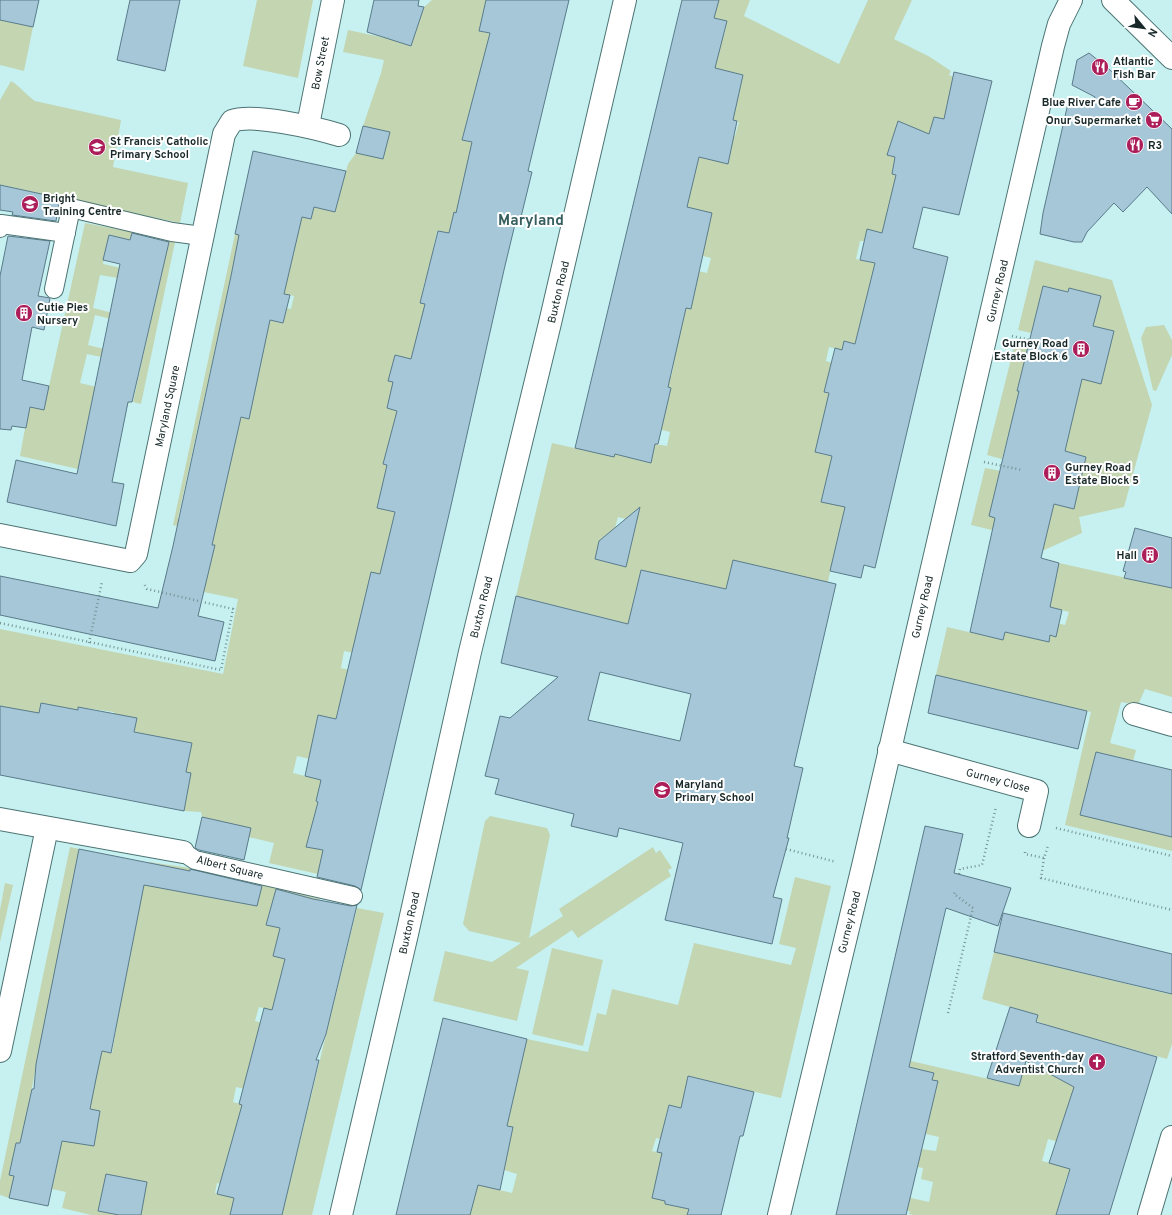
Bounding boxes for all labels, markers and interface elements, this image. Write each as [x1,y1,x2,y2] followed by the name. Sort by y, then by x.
[1124,8,1164,48] north arrow
[1144,26,1160,39] text: N
[309,35,333,91] street label: Bow Street
[1113,55,1156,82] place label: Atlantic Fish Bar
[1090,57,1110,77] restaurant icon: Atlantic Fish Bar
[1124,92,1144,112] cafe icon: Blue River Cafe
[1042,96,1121,110] place label: Blue River Cafe
[1144,110,1164,130] supermarket icon: Onur Supermarket
[1046,114,1141,128] place label: Onur Supermarket
[110,135,209,162] place label: St Francis' Catholic Primary School
[1125,135,1145,155] restaurant icon: R3
[87,137,107,157] school or university icon: St Francis' Catholic Primary School
[1148,139,1162,153] place label: R3
[43,192,122,219] place label: Bright Training Centre
[20,194,40,214] school or university icon: Bright Training Centre
[498,212,564,231] district label: Maryland
[984,258,1012,324] street label: Gurney Road
[545,260,573,325] street label: Buxton Road
[37,301,88,328] place label: Cutie Pies Nursery
[14,303,34,323] building icon: Cutie Pies Nursery
[994,337,1068,364] place label: Gurney Road Estate Block 6
[1071,339,1091,359] building icon: Gurney Road Estate Block 6
[152,364,183,448] street label: Maryland Square
[1065,461,1139,488] place label: Gurney Road Estate Block 5
[1042,463,1062,483] building icon: Gurney Road Estate Block 5
[1140,545,1160,565] building icon: Hall
[1117,549,1137,563] place label: Hall
[909,574,937,640] street label: Gurney Road
[468,575,496,640] street label: Buxton Road
[964,766,1031,796] street label: Gurney Close
[675,778,754,805] place label: Maryland Primary School
[652,780,672,800] school or university icon: Maryland Primary School
[195,853,265,883] street label: Albert Square
[835,889,865,955] street label: Gurney Road
[397,891,423,956] street label: Buxton Road
[971,1050,1084,1077] place label: Stratford Seventh-day Adventist Church
[1087,1052,1107,1072] church icon: Stratford Seventh-day Adventist Church

